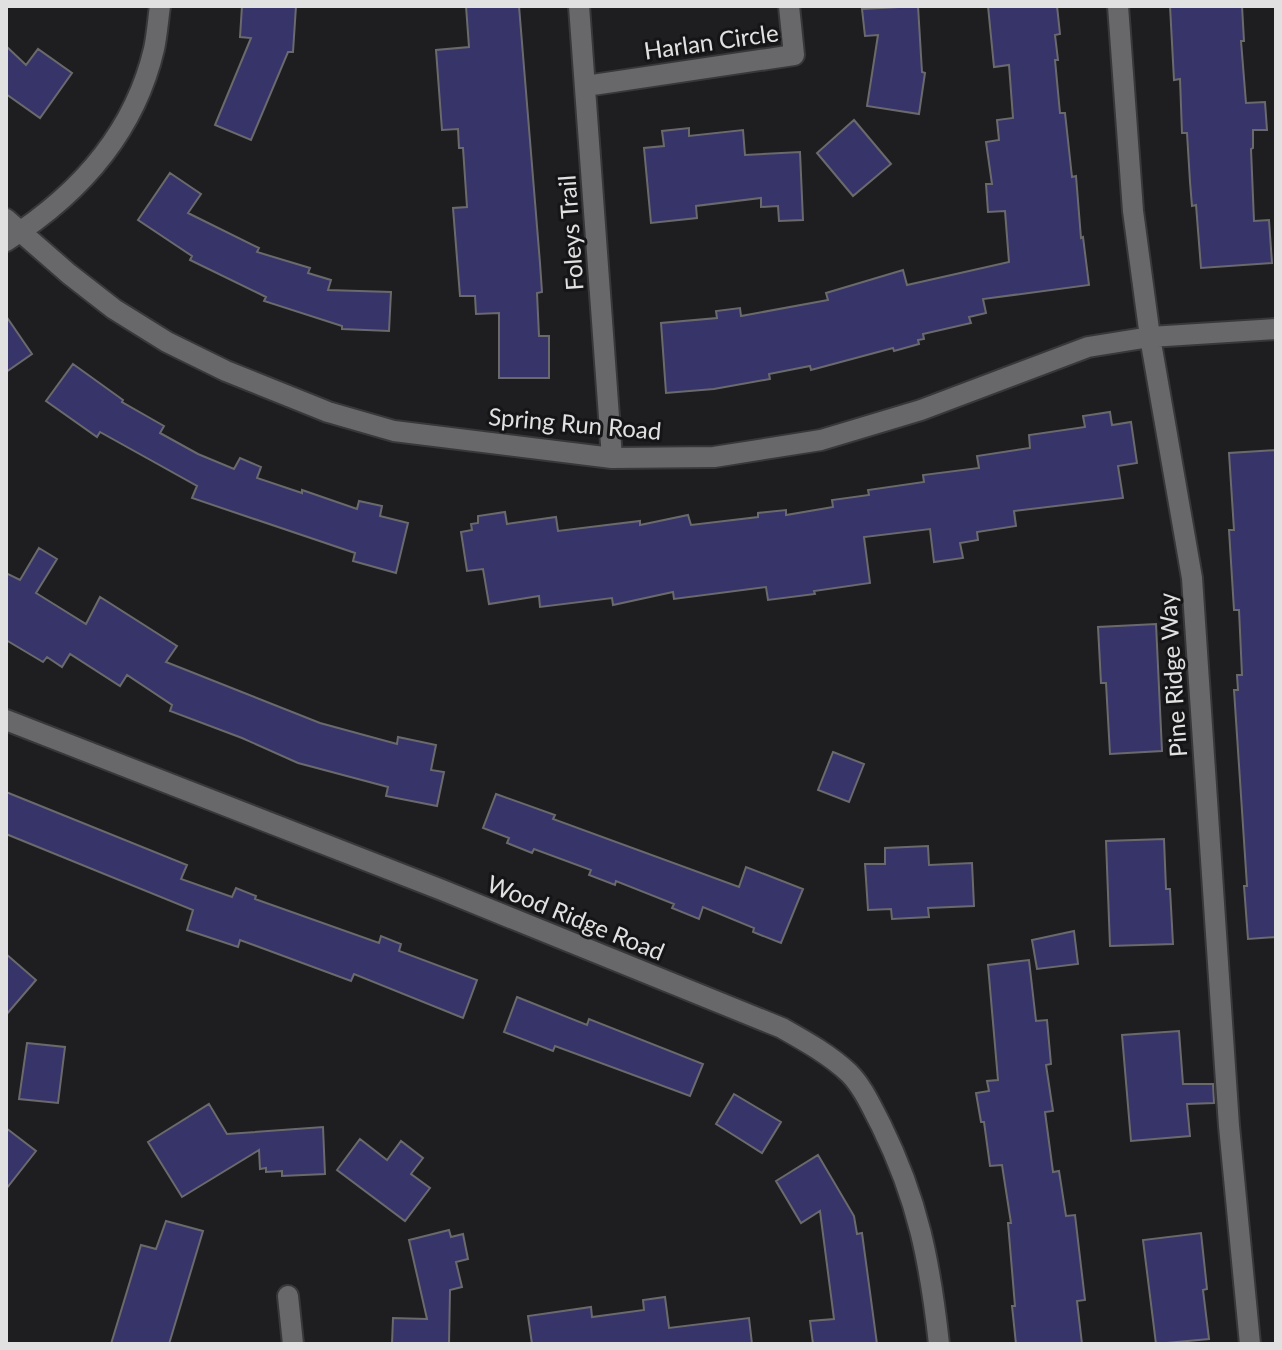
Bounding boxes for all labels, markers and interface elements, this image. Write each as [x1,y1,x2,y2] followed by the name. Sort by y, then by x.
[642,17,780,65] street label: Harlan Circle
[552,174,588,292] street label: Foleys Trail
[487,401,663,445] street label: Spring Run Road
[1152,591,1192,758] street label: Pine Ridge Way
[483,868,669,966] street label: Wood Ridge Road

